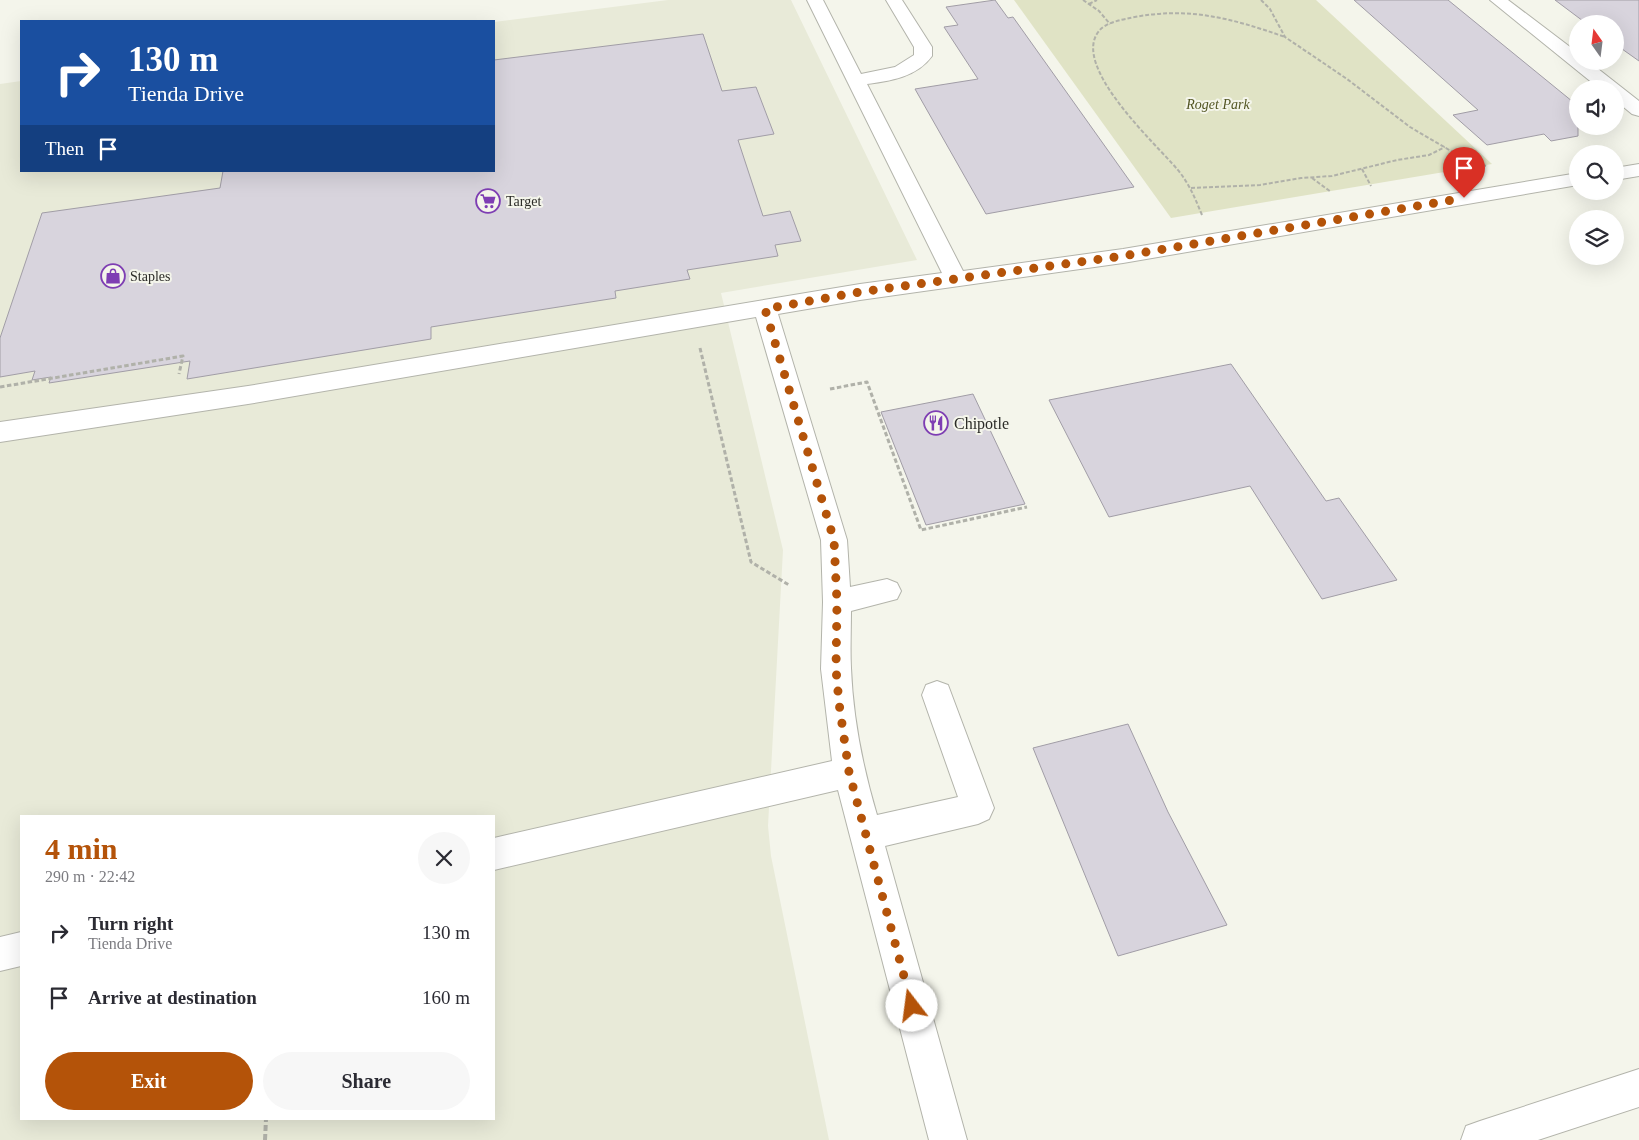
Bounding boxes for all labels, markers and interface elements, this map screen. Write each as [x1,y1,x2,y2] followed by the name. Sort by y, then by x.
[1569,15,1624,70] north arrow
[1569,15,1624,265] map controls
[45,40,110,105] icon: right
[128,40,218,79] text: 130 m
[1569,80,1624,135] button: sound
[128,81,244,106] text: Tienda Drive
[1185,97,1250,112] park label: Roget Park
[94,135,122,163] icon: arrive
[45,138,84,159] text: Then
[1569,145,1624,200] button: search
[1443,147,1485,198] pin
[1450,154,1478,182] icon: arrive
[475,188,501,214] supermarket icon: Target
[506,194,541,209] place label: Target
[1569,210,1624,265] button: layers
[100,263,126,289] shop icon: Staples
[130,269,170,284] place label: Staples
[923,410,949,436] restaurant icon: Chipotle
[954,415,1009,433] place label: Chipotle
[45,832,118,865] text: 4 min
[418,832,470,884] button: close
[45,868,135,885] text: 290 m · 22:42
[88,913,173,934] text: Turn right
[45,919,73,947] icon: right
[422,922,470,943] text: 130 m
[88,935,172,952] text: Tienda Drive
[885,979,937,1031] position arrow
[45,984,73,1012] icon: arrive
[88,987,257,1008] text: Arrive at destination
[422,987,470,1008] text: 160 m
[45,1052,253,1110] button: Exit
[263,1052,470,1110] button: Share

